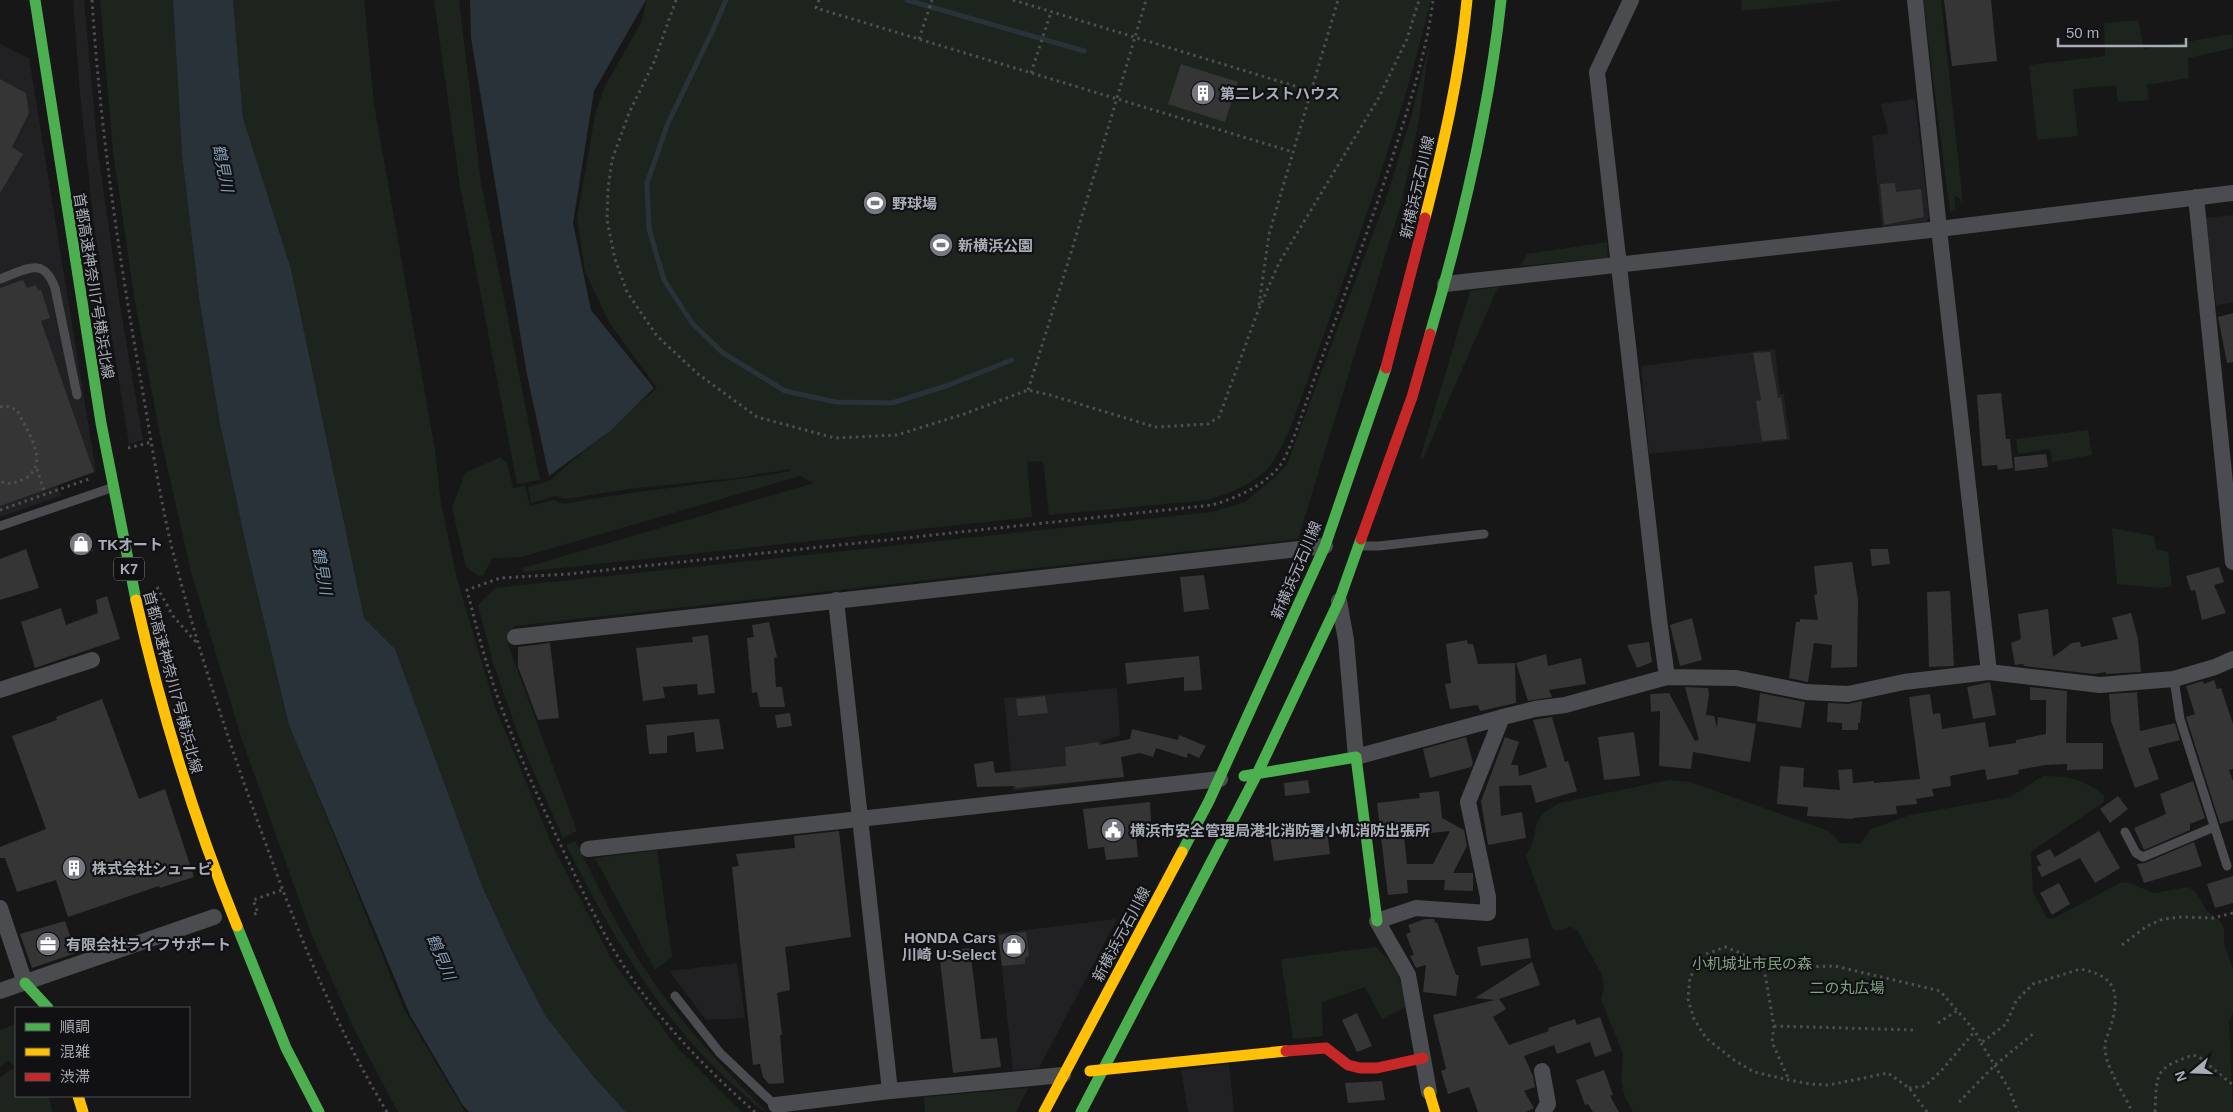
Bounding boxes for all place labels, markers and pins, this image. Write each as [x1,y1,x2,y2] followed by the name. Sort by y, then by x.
[1190,80,1216,106] building icon: 第二レストハウス
[1220,85,1340,102] place label: 第二レストハウス
[862,190,888,216] sports icon: 野球場
[892,195,937,212] place label: 野球場
[928,232,954,258] sports icon: 新横浜公園
[958,237,1033,254] place label: 新横浜公園
[68,531,94,557] shop icon: TKオート
[98,536,163,553] place label: TKオート
[1100,817,1126,843] public building icon: 横浜市安全管理局港北消防署小机消防出張所
[1130,822,1430,839] place label: 横浜市安全管理局港北消防署小机消防出張所
[61,855,87,881] building icon: 株式会社シュービ
[92,860,212,877] place label: 株式会社シュービ
[902,929,996,963] place label: HONDA Cars 川崎 U-Select
[35,931,61,957] office icon: 有限会社ライフサポート
[1001,933,1027,959] shop icon: HONDA Cars 川崎 U-Select
[66,936,231,953] place label: 有限会社ライフサポート

